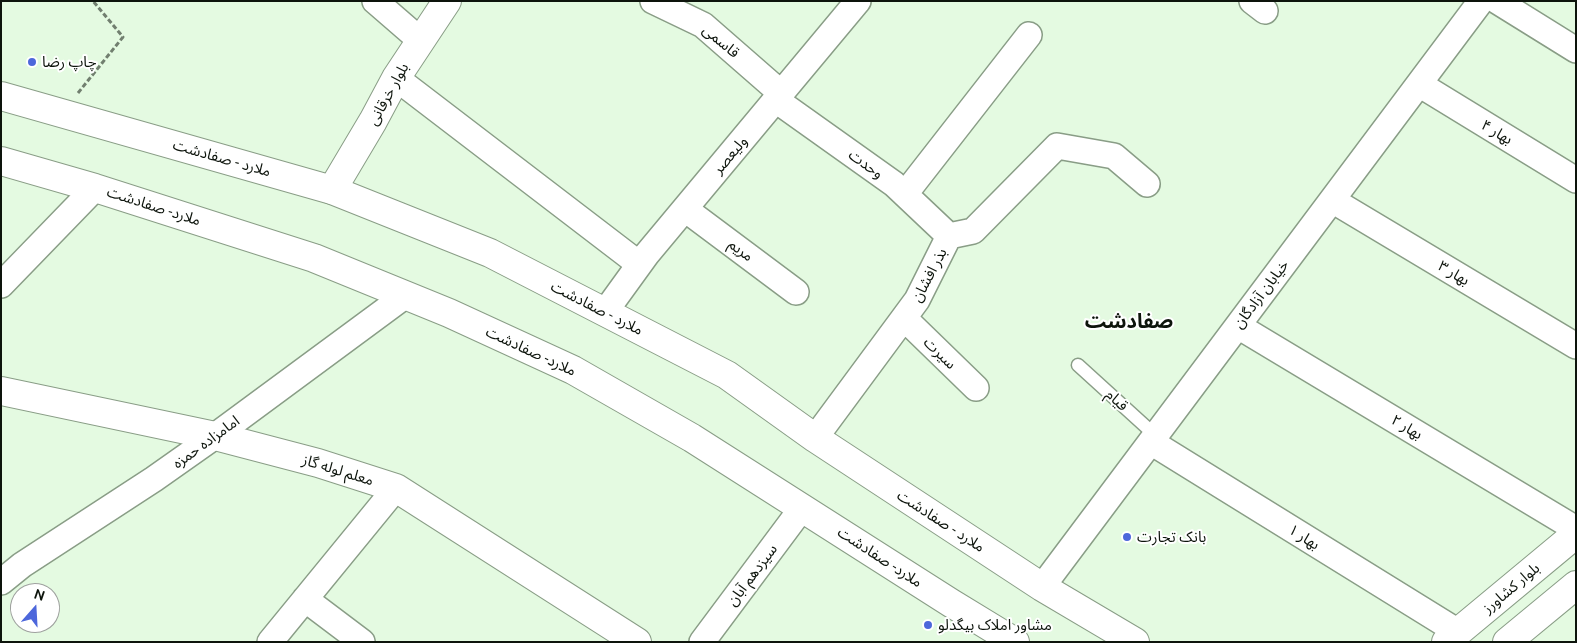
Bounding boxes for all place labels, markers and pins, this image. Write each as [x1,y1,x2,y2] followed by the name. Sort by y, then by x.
[42,53,96,71] place label: چاپ رضا
[26,56,38,68] marker: چاپ رضا
[1137,528,1206,546] place label: بانک تجارت
[1121,531,1133,543] marker: بانک تجارت
[938,616,1052,634] place label: مشاور املاک بیگدلو
[922,619,934,631] marker: مشاور املاک بیگدلو

